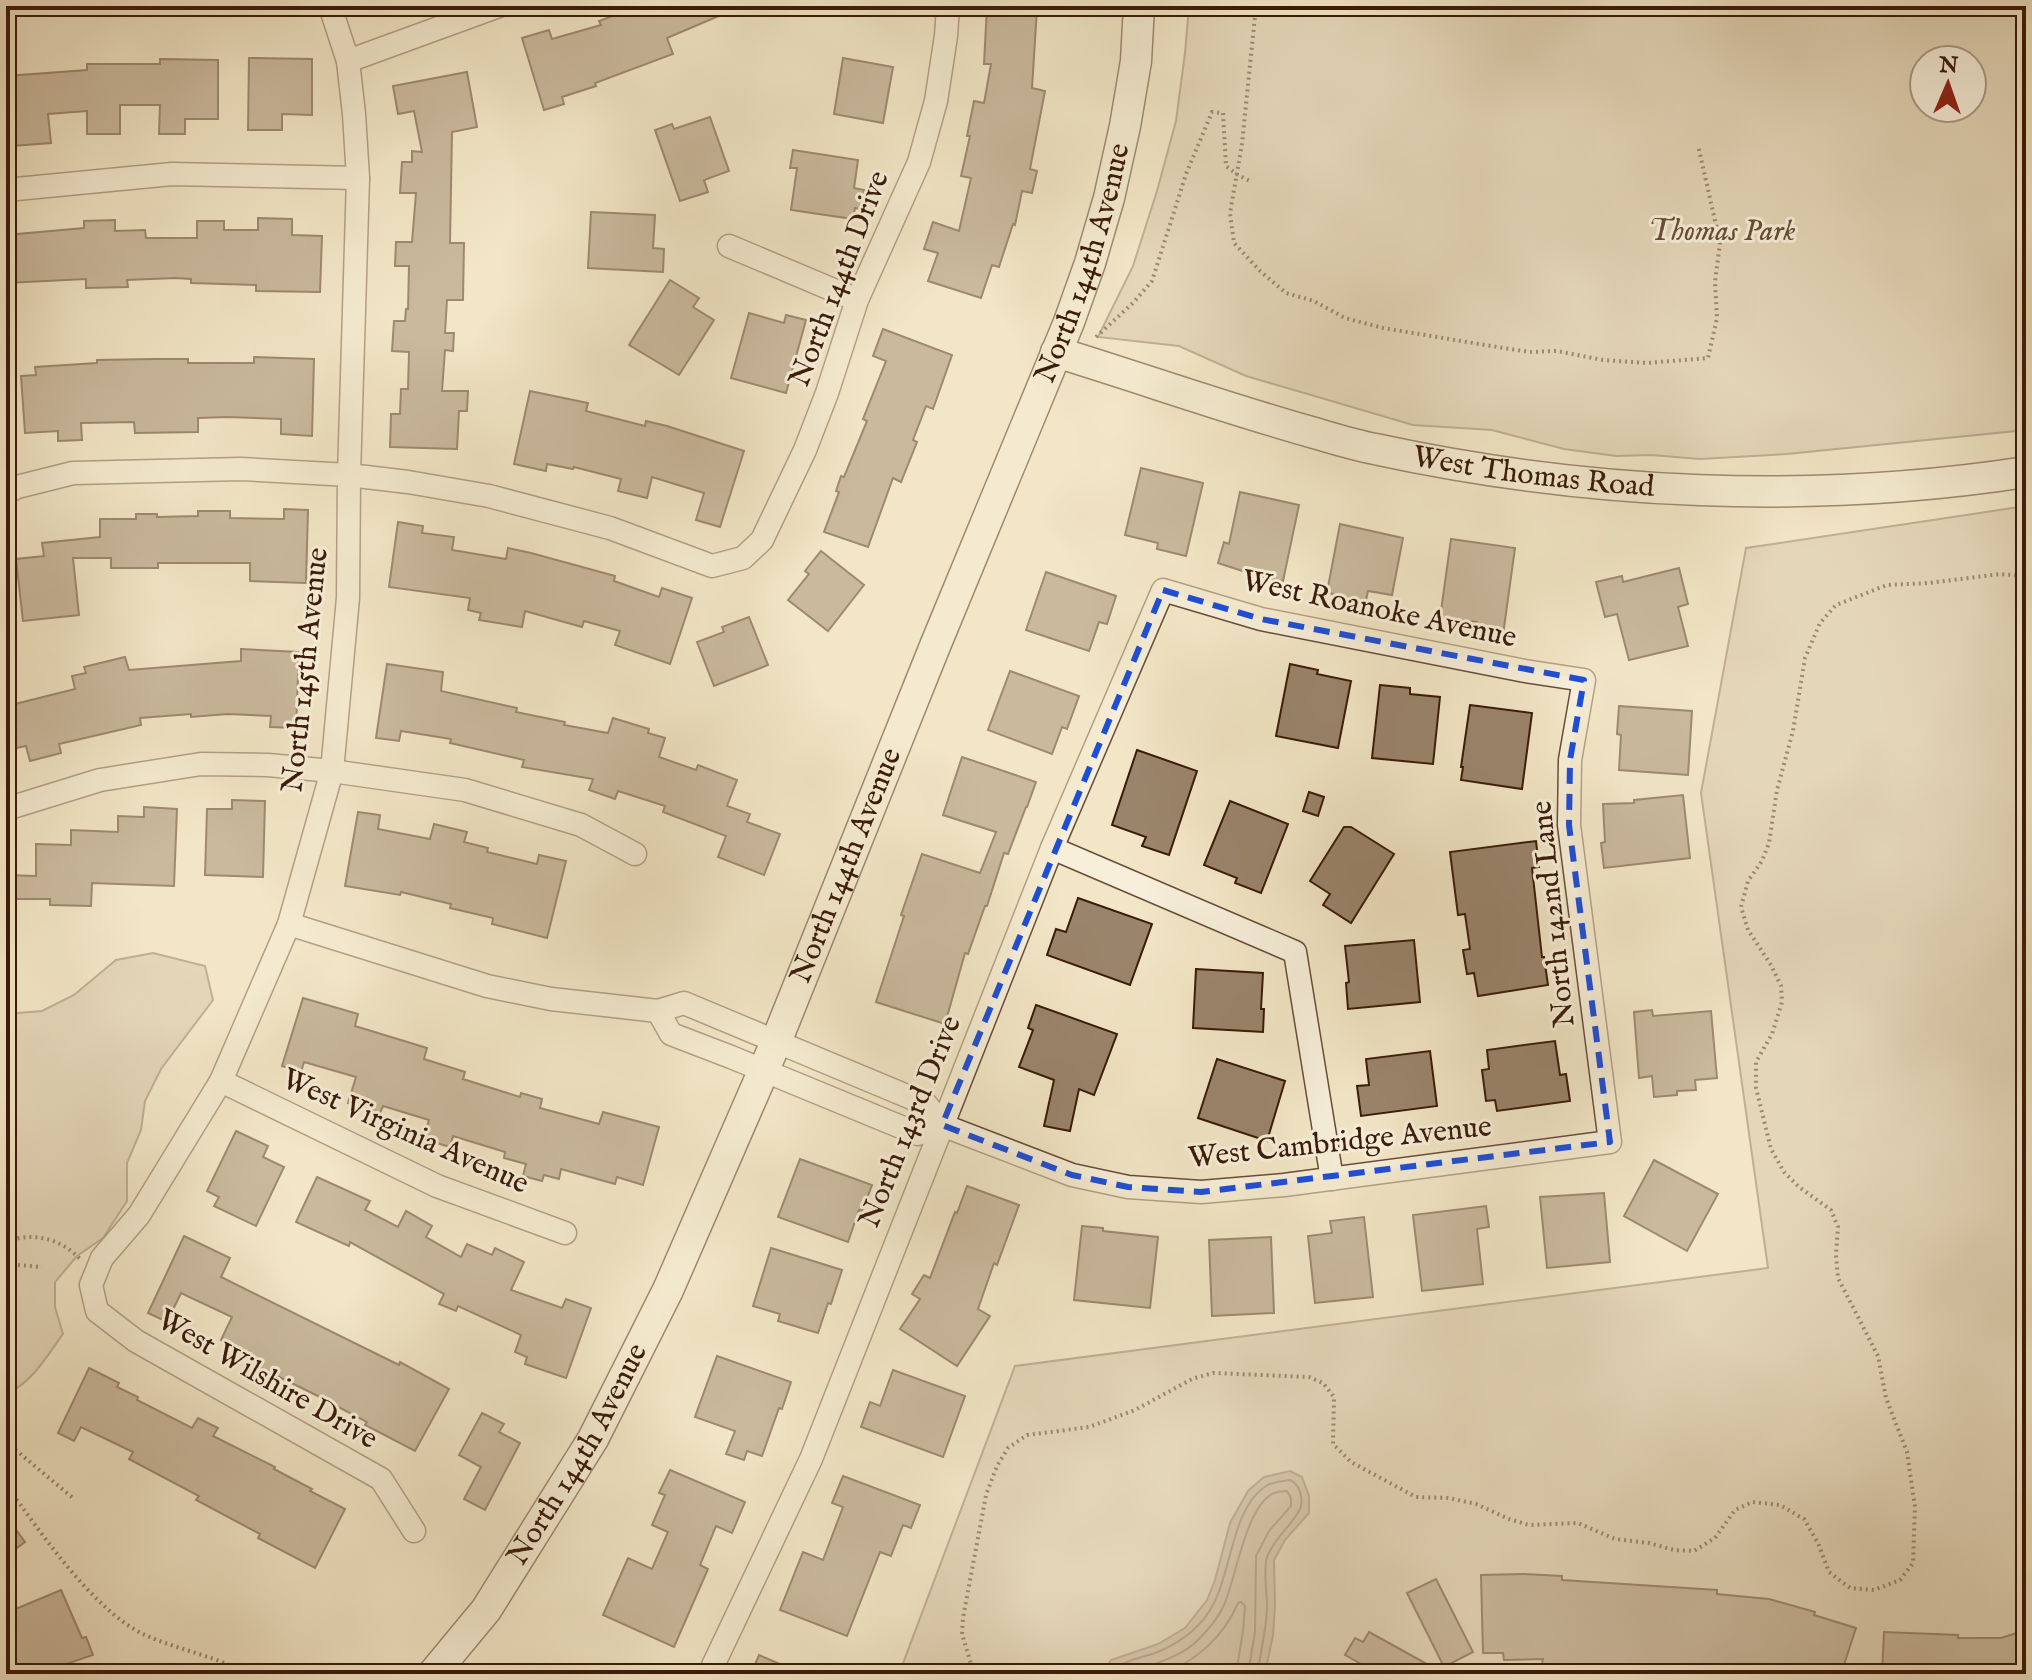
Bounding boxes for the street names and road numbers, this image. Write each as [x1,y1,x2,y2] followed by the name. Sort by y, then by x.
[1027,140,1140,389] street label: North 144th Avenue
[781,166,899,392] street label: North 144th Drive
[1409,438,1657,507] street label: West Thomas Road
[274,546,338,794] street label: North 145th Avenue
[1238,562,1520,658] street label: West Roanoke Avenue
[782,743,911,989] street label: North 144th Avenue
[1523,799,1585,1029] street label: North 142nd Lane
[851,1010,971,1234] street label: North 143rd Drive
[276,1060,534,1204] street label: West Virginia Avenue
[1186,1108,1494,1178] street label: West Cambridge Avenue
[150,1301,384,1459] street label: West Wilshire Drive
[499,1337,657,1573] street label: North 144th Avenue

